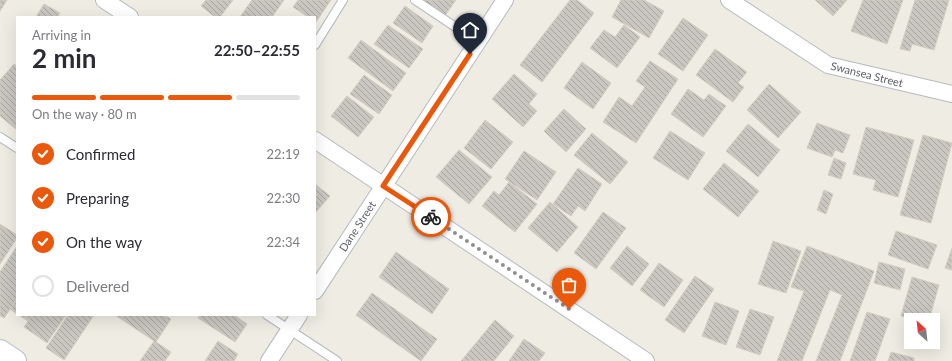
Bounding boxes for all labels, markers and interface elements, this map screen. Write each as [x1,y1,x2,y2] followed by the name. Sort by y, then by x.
[453,13,487,54] pin
[459,19,481,41] icon: home
[32,27,91,43] text: Arriving in
[214,41,300,59] text: 22:50–22:55
[32,42,96,74] text: 2 min
[830,59,904,89] street label: Swansea Street
[32,106,137,122] text: On the way · 80 m
[32,143,54,165] icon: check
[66,145,135,163] text: Confirmed
[267,146,300,162] text: 22:19
[32,187,54,209] icon: check
[66,189,129,207] text: Preparing
[267,190,300,206] text: 22:30
[411,197,451,237] courier
[336,198,378,254] street label: Dane Street
[420,206,442,228] icon: bike
[32,231,54,253] icon: check
[66,233,142,251] text: On the way
[267,234,300,250] text: 22:34
[552,268,586,309] pin
[558,274,580,296] icon: bag
[66,277,129,295] text: Delivered
[904,313,940,349] north arrow
[904,313,940,349] map controls

